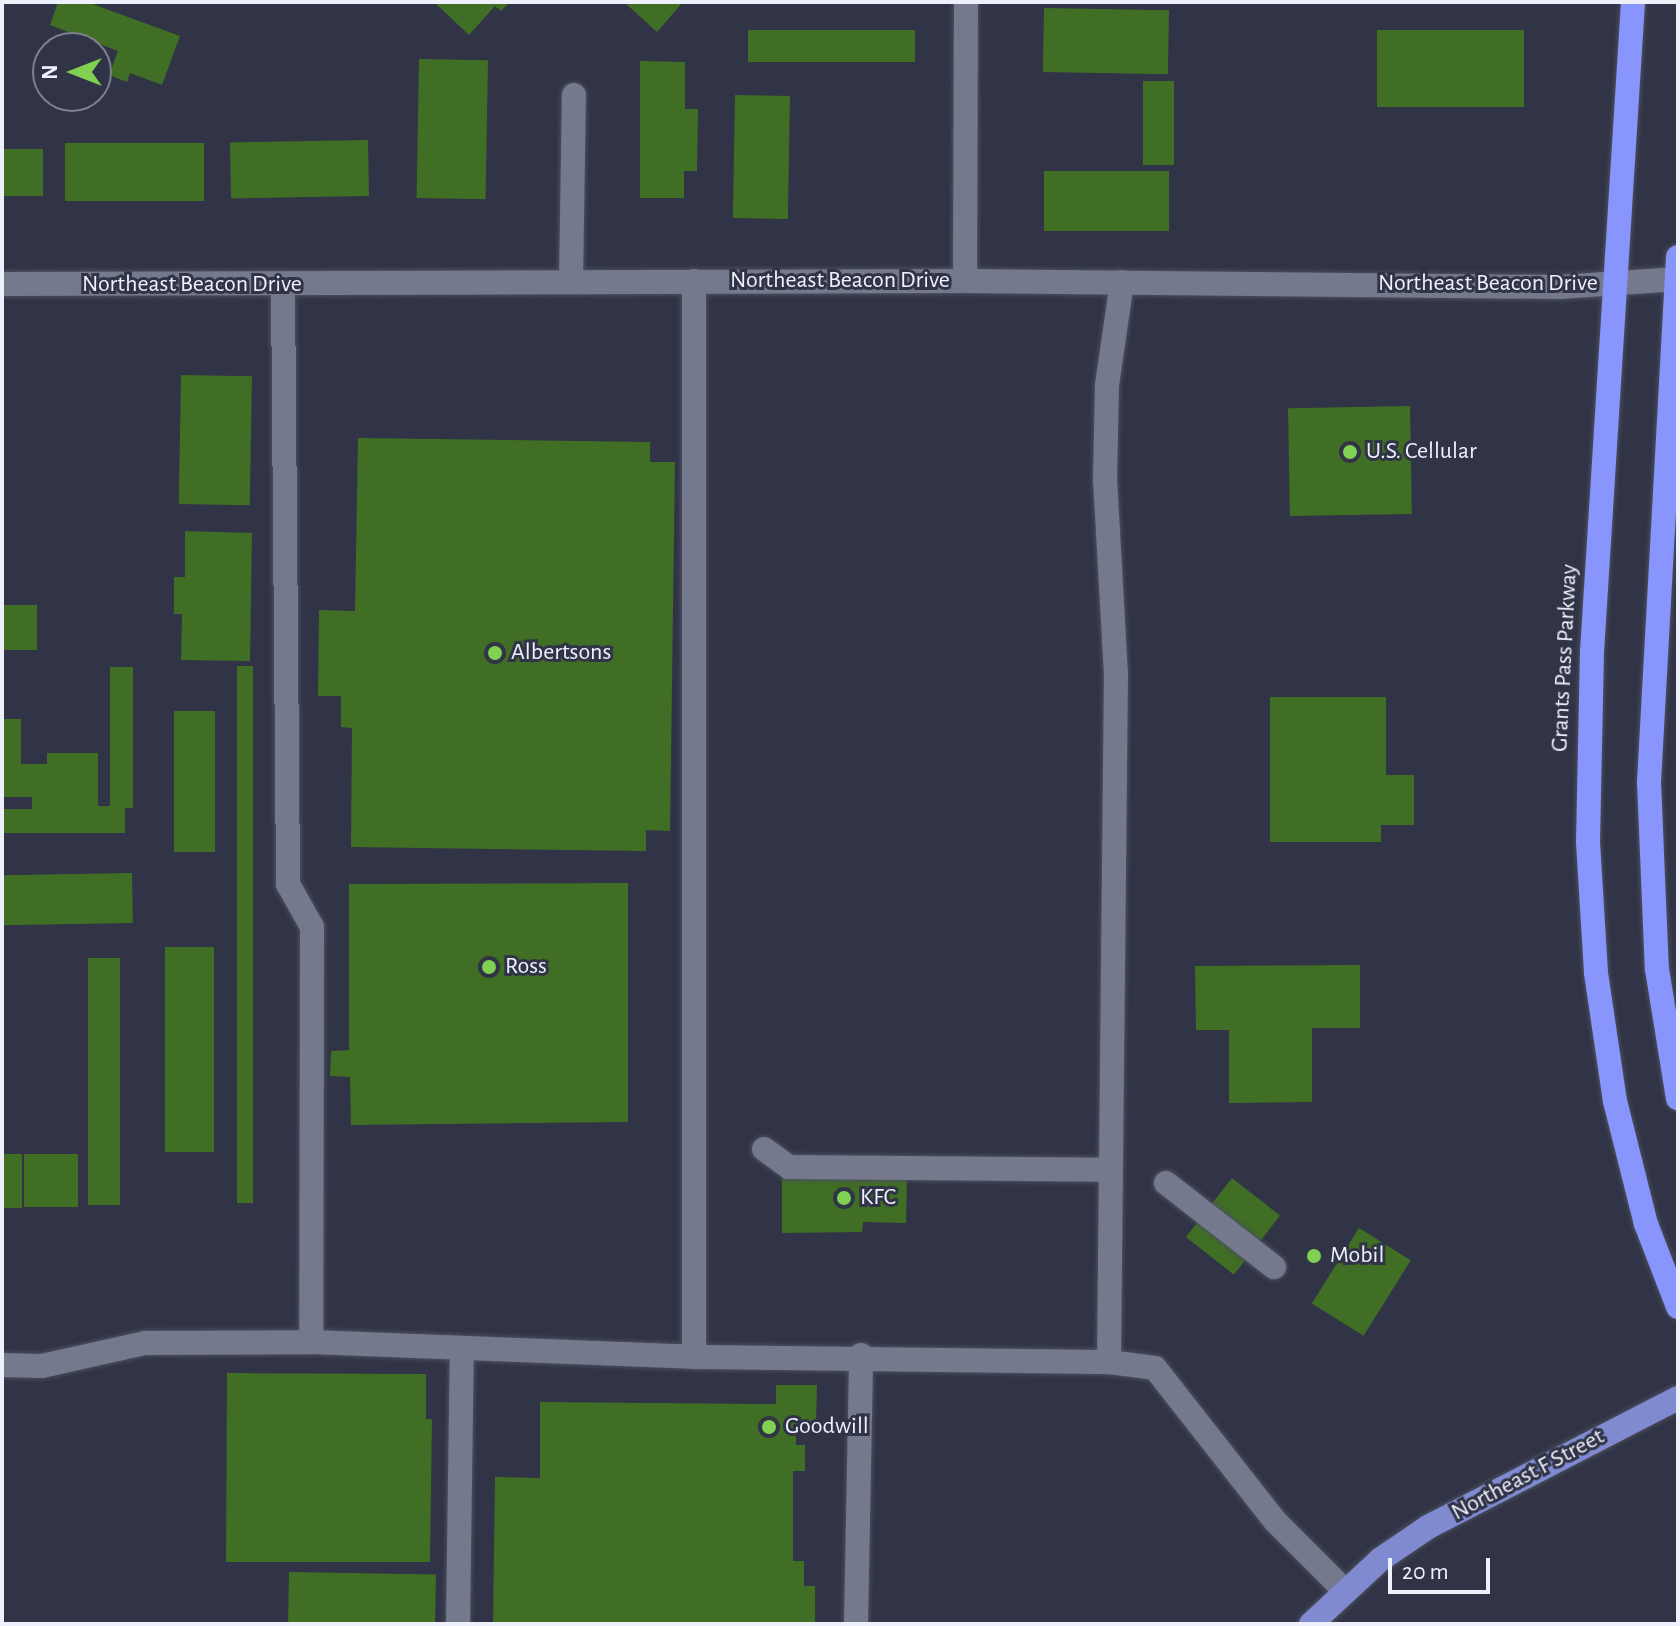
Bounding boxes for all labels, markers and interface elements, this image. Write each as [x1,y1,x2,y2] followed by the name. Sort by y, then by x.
[32,32,112,112] north arrow
[39,64,61,80] text: N
[730,267,950,295] street label: Northeast Beacon Drive
[1378,270,1598,298] street label: Northeast Beacon Drive
[82,271,302,299] street label: Northeast Beacon Drive
[1366,438,1477,466] place label: U.S. Cellular
[1341,443,1359,461] marker: U.S. Cellular
[1546,563,1584,753] street label: Grants Pass Parkway
[511,639,611,667] place label: Albertsons
[486,644,504,662] marker: Albertsons
[505,953,547,981] place label: Ross
[480,958,498,976] marker: Ross
[860,1184,896,1212] place label: KFC
[835,1189,853,1207] marker: KFC
[1330,1242,1384,1270] place label: Mobil
[1305,1247,1323,1265] marker: Mobil
[785,1413,869,1441] place label: Goodwill
[760,1418,778,1436] marker: Goodwill
[1447,1423,1609,1527] street label: Northeast F Street
[1392,1542,1494,1592] scale bar
[1402,1560,1449,1584] text: 20 m

